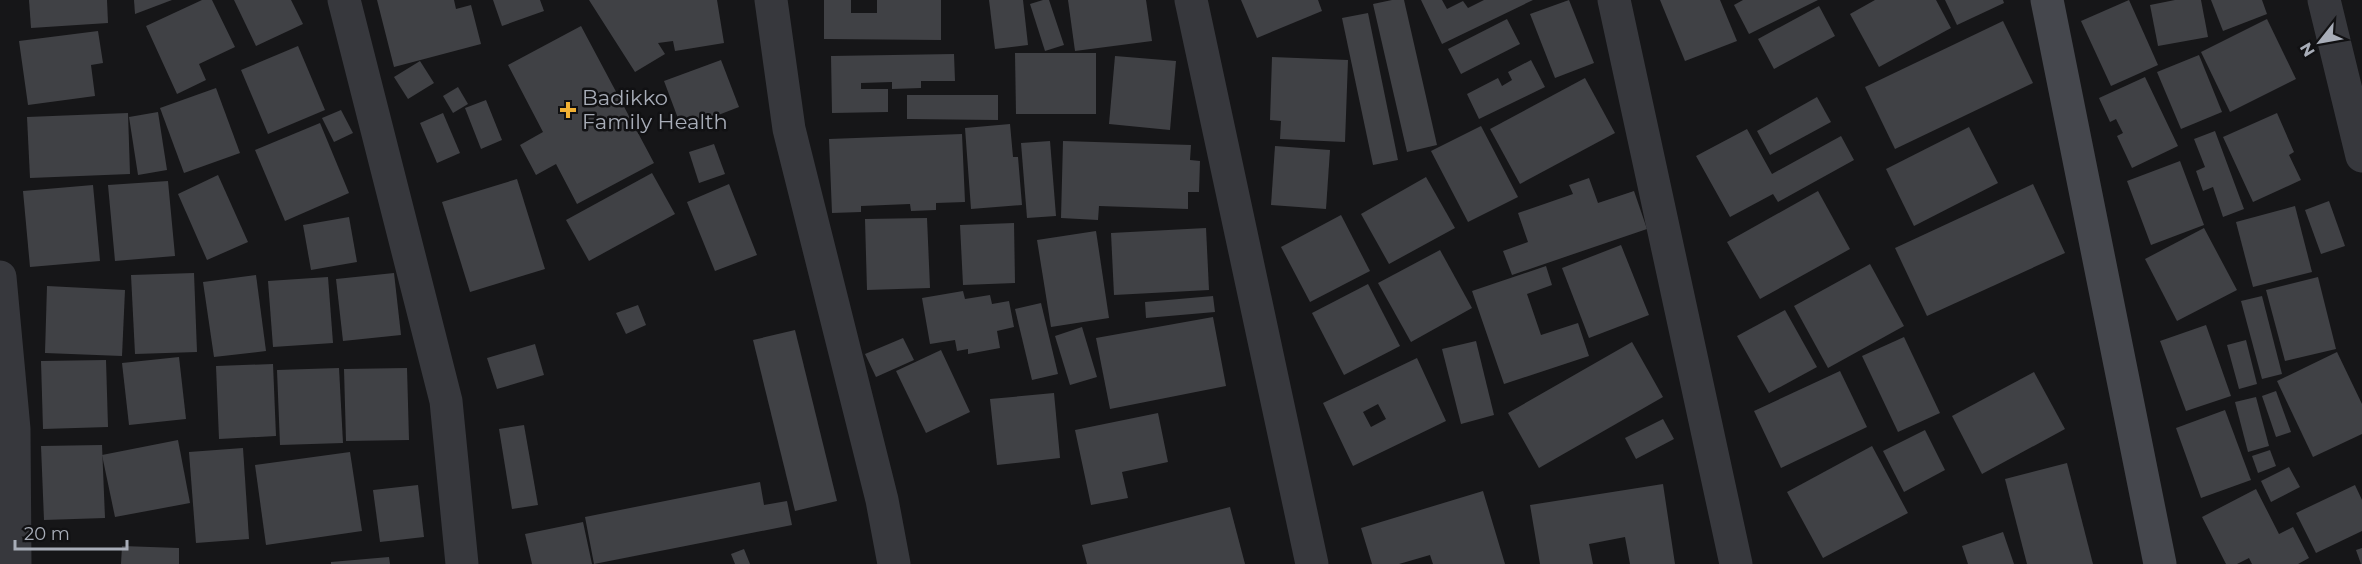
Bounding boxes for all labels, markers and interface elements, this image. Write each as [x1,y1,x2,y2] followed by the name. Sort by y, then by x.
[2290,12,2350,72] north arrow
[2296,39,2319,60] text: N
[582,85,728,134] place label: Badikko Family Health
[559,101,577,119] marker: Badikko Family Health
[15,513,128,551] scale bar
[24,523,70,545] text: 20 m

